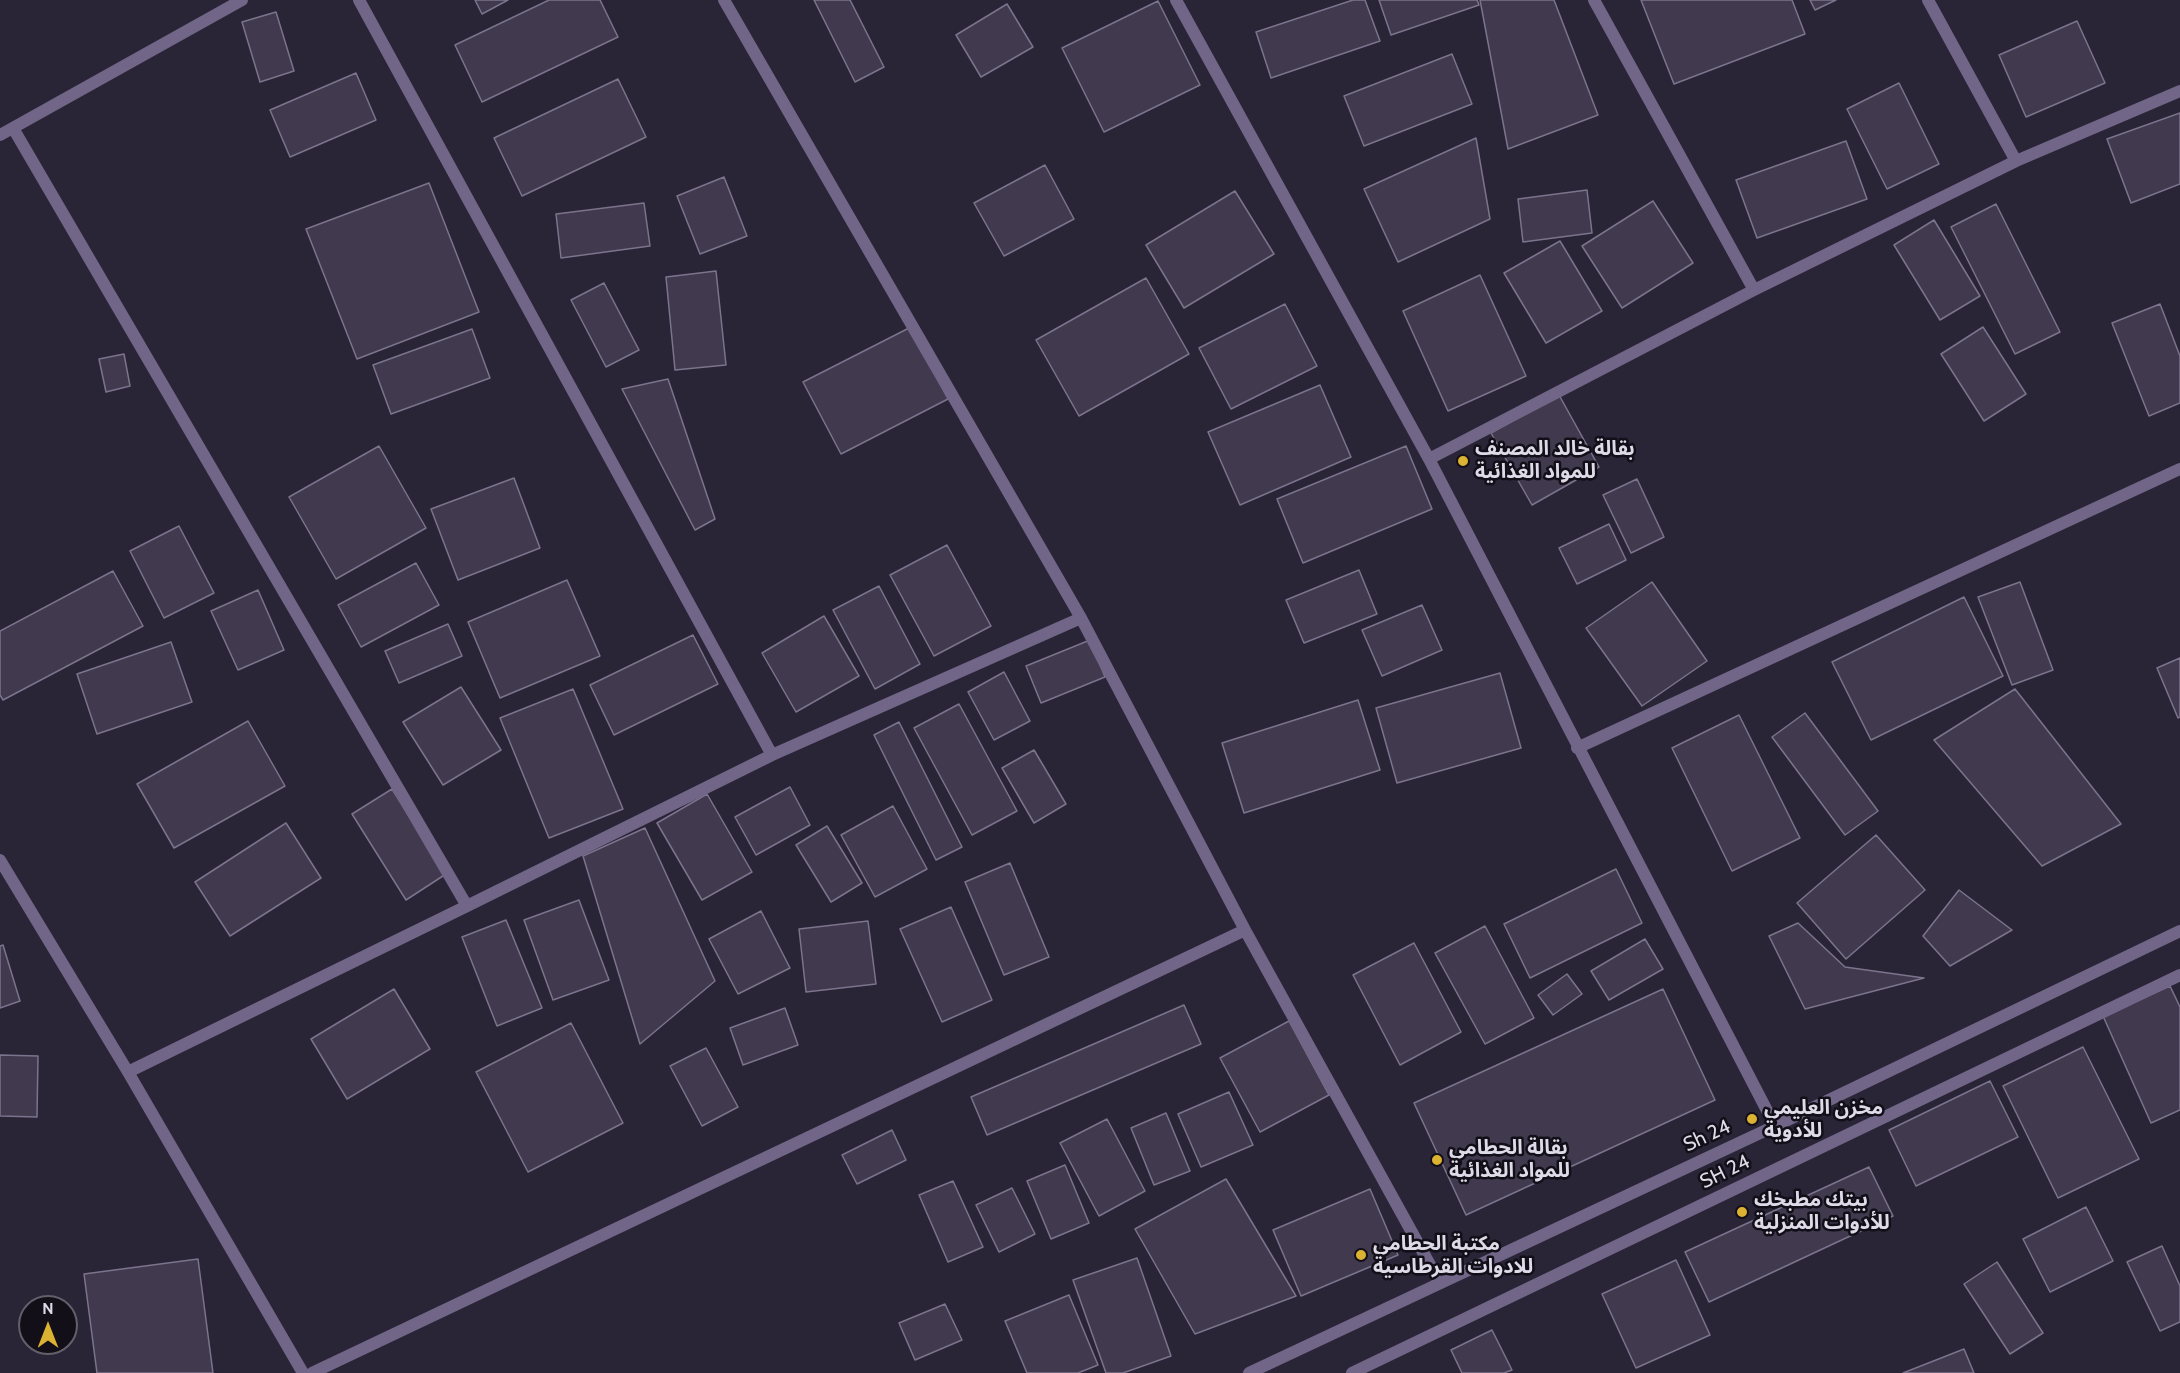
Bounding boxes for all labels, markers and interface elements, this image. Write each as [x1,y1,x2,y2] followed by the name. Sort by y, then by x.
[1475,437,1635,484] place label: بقالة خالد المصنف للمواد الغذائية
[1456,454,1470,468] marker: بقالة خالد المصنف للمواد الغذائية
[1764,1096,1883,1143] place label: مخزن العليمي للأدوية
[1745,1112,1759,1126] marker: مخزن العليمي للأدوية
[1680,1115,1734,1157] street label: Sh 24
[1449,1136,1570,1183] place label: بقالة الحطامي للمواد الغذائية
[1696,1150,1754,1194] street label: SH 24
[1430,1153,1444,1167] marker: بقالة الحطامي للمواد الغذائية
[1754,1188,1890,1235] place label: بيتك مطبخك للأدوات المنزلية
[1735,1205,1749,1219] marker: بيتك مطبخك للأدوات المنزلية
[1373,1232,1533,1279] place label: مكتبة الحطامي للادوات القرطاسية
[1354,1248,1368,1262] marker: مكتبة الحطامي للادوات القرطاسية
[18,1295,78,1355] north arrow
[42,1299,54,1318] text: N

